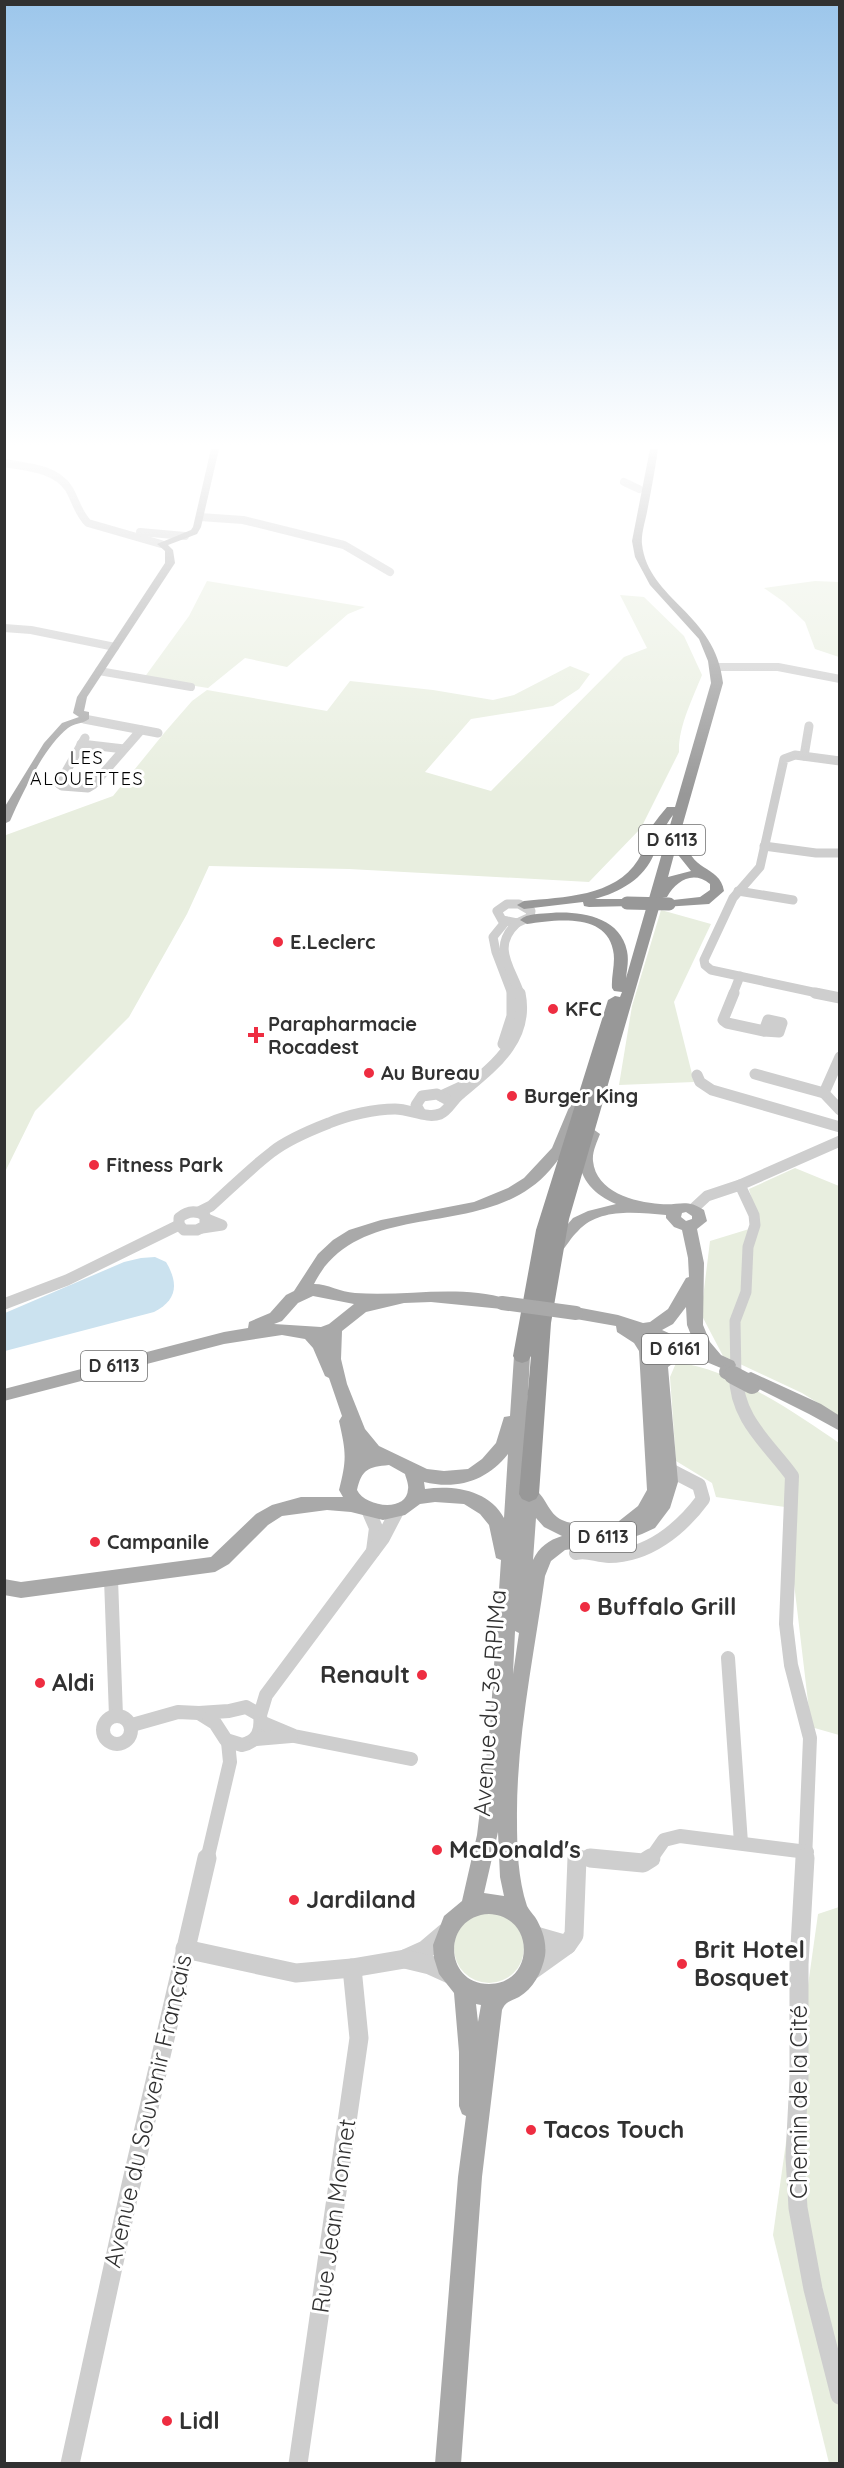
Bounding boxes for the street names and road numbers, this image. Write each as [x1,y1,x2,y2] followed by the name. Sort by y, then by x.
[639,825,705,855] road number: D 6113
[642,1334,708,1364] road number: D 6161
[81,1351,147,1381] road number: D 6113
[570,1522,636,1552] road number: D 6113
[466,1589,512,1817] street label: Avenue du 3e RPIMa
[96,1951,198,2270] street label: Avenue du Souvenir Français
[783,2005,813,2199] street label: Chemin de la Cité
[305,2117,361,2315] street label: Rue Jean Monnet

